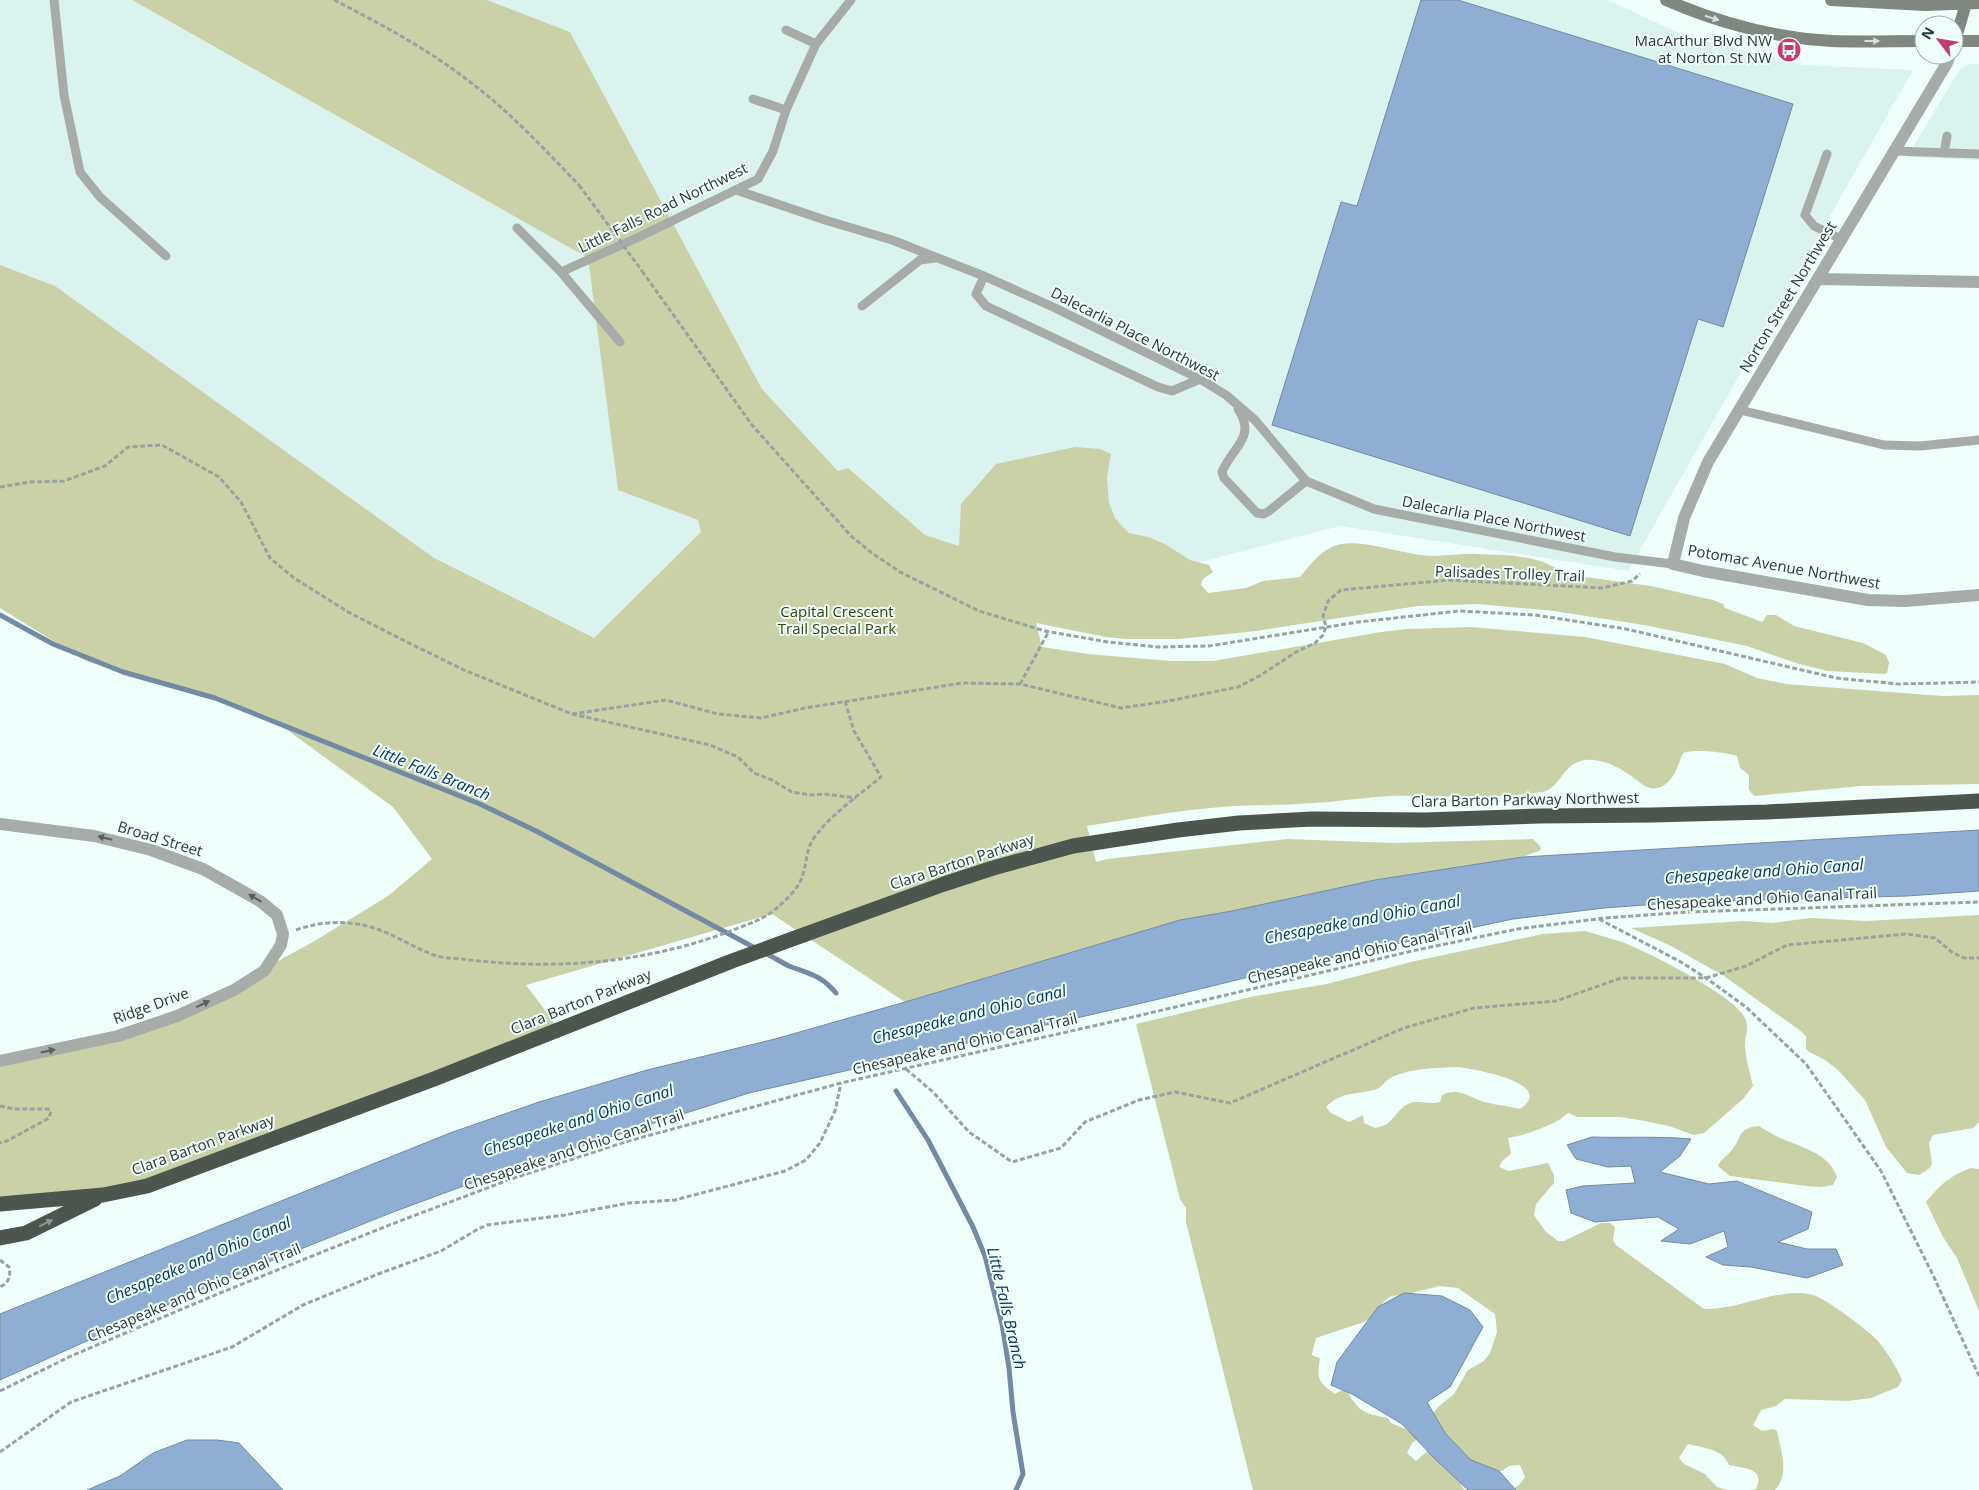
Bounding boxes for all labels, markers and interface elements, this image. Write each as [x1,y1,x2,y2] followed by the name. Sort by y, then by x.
[1704,15,1719,22] one-way arrow
[1914,15,1964,65] north arrow
[1916,23,1939,43] text: N
[1634,30,1772,67] place label: MacArthur Blvd NW at Norton St NW
[1776,37,1802,63] bus stop icon: MacArthur Blvd NW at Norton St NW
[1864,37,1880,45] one-way arrow
[574,157,751,257] street label: Little Falls Road Northwest
[1734,217,1840,376] street label: Norton Street Northwest
[1048,282,1223,384] street label: Dalecarlia Place Northwest
[1400,490,1588,546] street label: Dalecarlia Place Northwest
[1686,539,1882,593] street label: Potomac Avenue Northwest
[1435,560,1585,586] street label: Palisades Trolley Trail
[778,601,896,638] park label: Capital Crescent Trail Special Park
[370,738,494,806] water label: Little Falls Branch
[1411,787,1639,811] street label: Clara Barton Parkway Northwest
[115,816,205,860] street label: Broad Street
[887,828,1037,894] street label: Clara Barton Parkway
[97,834,112,842] one-way arrow
[1664,853,1865,889] water label: Chesapeake and Ohio Canal
[1646,882,1877,914] street label: Chesapeake and Ohio Canal Trail
[1262,889,1463,949] water label: Chesapeake and Ohio Canal
[248,894,261,903] one-way arrow
[1245,916,1474,988] street label: Chesapeake and Ohio Canal Trail
[507,963,655,1039] street label: Clara Barton Parkway
[870,979,1069,1049] water label: Chesapeake and Ohio Canal
[110,982,191,1028] street label: Ridge Drive
[196,1000,210,1008] one-way arrow
[850,1007,1079,1079] street label: Chesapeake and Ohio Canal Trail
[40,1047,56,1055] one-way arrow
[480,1078,677,1161] water label: Chesapeake and Ohio Canal
[461,1104,686,1194] street label: Chesapeake and Ohio Canal Trail
[129,1109,277,1179] street label: Clara Barton Parkway
[102,1211,295,1309] water label: Chesapeake and Ohio Canal
[39,1219,53,1227] one-way arrow
[84,1238,303,1346] street label: Chesapeake and Ohio Canal Trail
[982,1245,1032,1371] water label: Little Falls Branch

